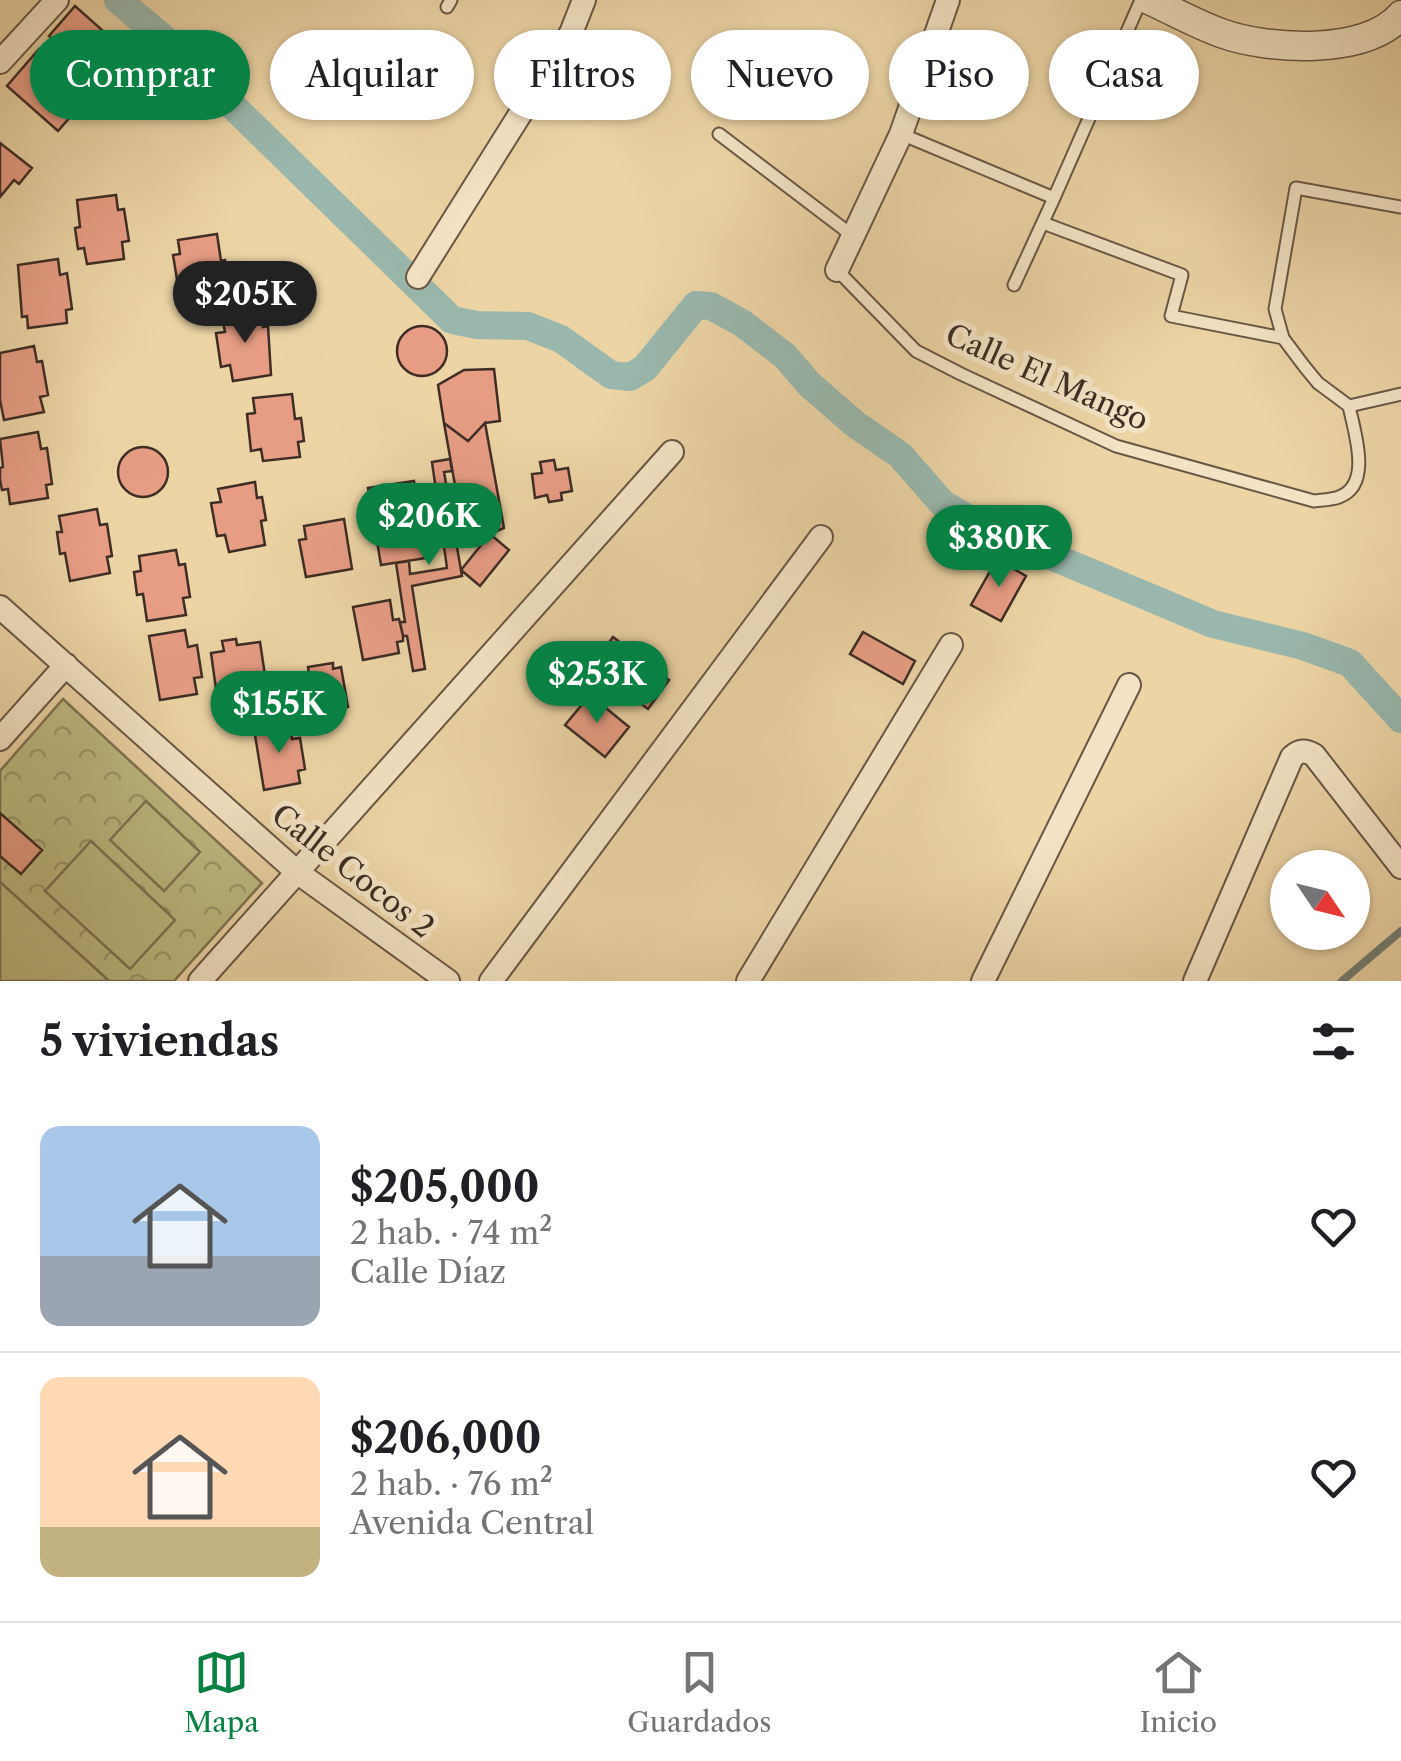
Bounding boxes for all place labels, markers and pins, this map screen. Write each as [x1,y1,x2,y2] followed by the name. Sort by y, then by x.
[175,261,315,346] pin: $205K
[359,483,499,568] pin: $206K
[929,505,1069,590] pin: $380K
[527,641,667,726] pin: $253K
[209,671,349,756] pin: $155K

